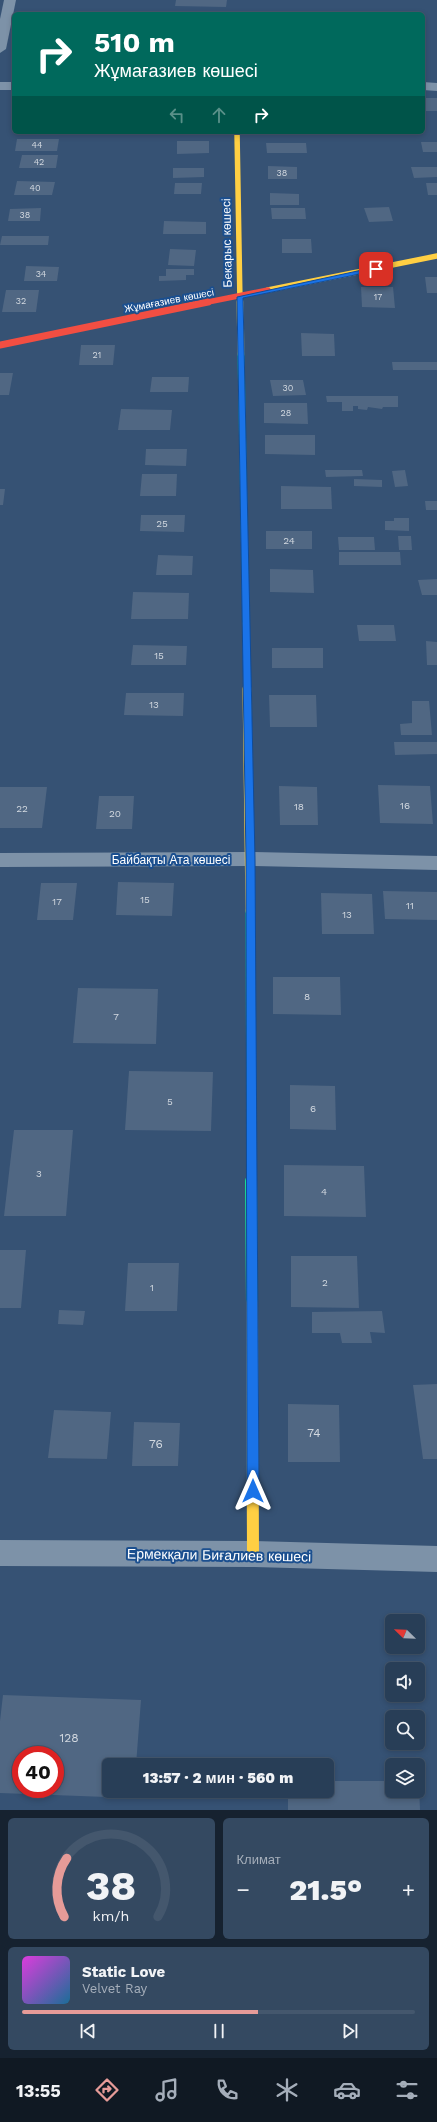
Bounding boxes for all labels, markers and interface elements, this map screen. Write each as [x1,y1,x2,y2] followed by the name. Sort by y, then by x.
[94,26,175,59] text: 510 m
[28,28,80,80] icon: right
[94,60,258,81] text: Жұмағазиев көшесі
[166,104,188,126] icon: left
[208,104,230,126] icon: ahead
[250,104,272,126] icon: right
[32,140,43,150] house number: 44
[34,157,44,167] house number: 42
[277,168,287,178] house number: 38
[29,183,41,193] house number: 40
[219,198,235,288] street label: Бекарыс көшесі
[20,210,30,220] house number: 38
[359,252,393,286] pin
[365,258,387,280] icon: arrive
[36,269,47,279] house number: 34
[123,286,215,315] street label: Жұмағазиев көшесі
[374,292,382,302] house number: 17
[16,296,26,306] house number: 32
[93,350,101,360] house number: 21
[283,383,294,393] house number: 30
[281,408,291,418] house number: 28
[156,518,168,529] house number: 25
[283,535,295,546] house number: 24
[154,650,164,661] house number: 15
[149,699,159,710] house number: 13
[400,800,410,811] house number: 16
[294,801,304,812] house number: 18
[16,803,28,814] house number: 22
[109,808,121,819] house number: 20
[112,853,230,867] street label: Байбақты Ата көшесі
[140,894,150,905] house number: 15
[52,896,62,907] house number: 17
[406,900,414,911] house number: 11
[342,909,352,920] house number: 13
[304,991,310,1002] house number: 8
[113,1011,119,1022] house number: 7
[167,1096,173,1107] house number: 5
[310,1103,316,1114] house number: 6
[36,1168,42,1179] house number: 3
[321,1186,327,1197] house number: 4
[322,1277,328,1288] house number: 2
[150,1282,154,1293] house number: 1
[307,1426,321,1440] house number: 74
[149,1437,163,1451] house number: 76
[232,1470,274,1512] position arrow
[127,1545,311,1565] street label: Ермекқали Биғалиев көшесі
[385,1614,425,1654] north arrow
[385,1614,425,1798] map controls
[385,1662,425,1702] button: sound
[385,1710,425,1750] button: search
[59,1731,79,1745] house number: 128
[12,1746,64,1798] speed limit sign: 40
[385,1758,425,1798] button: layers
[143,1769,293,1787] text: 13:57 · 2 мин · 560 m
[237,1852,281,1867] text: Климат
[86,1860,137,1909] text: 38
[289,1872,362,1907] text: 21.5°
[237,1877,250,1902] text: −
[402,1877,415,1902] text: +
[93,1907,130,1923] text: km/h
[82,1963,165,1981] text: Static Love
[82,1981,147,1996] text: Velvet Ray
[77,2020,99,2042] icon: previous
[208,2020,230,2042] icon: pause
[339,2020,361,2042] icon: next
[93,2076,121,2104] icon: directions
[153,2076,181,2104] icon: music
[213,2076,241,2104] icon: phone
[273,2076,301,2104] icon: climate
[333,2076,361,2104] icon: car
[393,2076,421,2104] icon: filters
[16,2080,61,2101] text: 13:55

